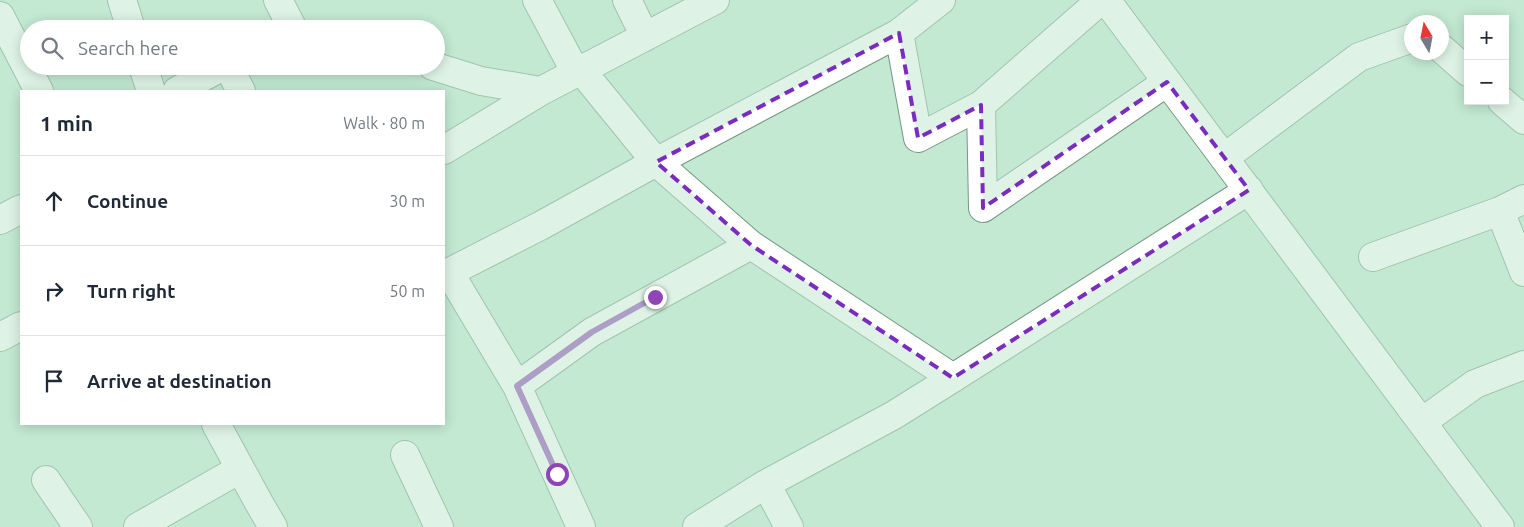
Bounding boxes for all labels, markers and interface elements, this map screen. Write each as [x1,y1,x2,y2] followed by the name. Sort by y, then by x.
[1404,15,1449,60] north arrow
[1464,15,1509,105] map controls
[1464,15,1509,60] button: +
[20,20,445,75] search box
[38,34,66,62] icon: search
[78,37,178,59] text: Search here
[1464,60,1509,105] button: −
[40,111,93,135] text: 1 min
[343,114,425,132] text: Walk · 80 m
[40,187,68,215] icon: ahead
[87,190,168,212] text: Continue
[389,192,425,210] text: 30 m
[40,277,68,305] icon: right
[87,280,175,302] text: Turn right
[389,282,425,300] text: 50 m
[644,286,667,309] route end
[40,367,68,395] icon: arrive
[87,370,272,392] text: Arrive at destination
[546,463,569,486] route start

